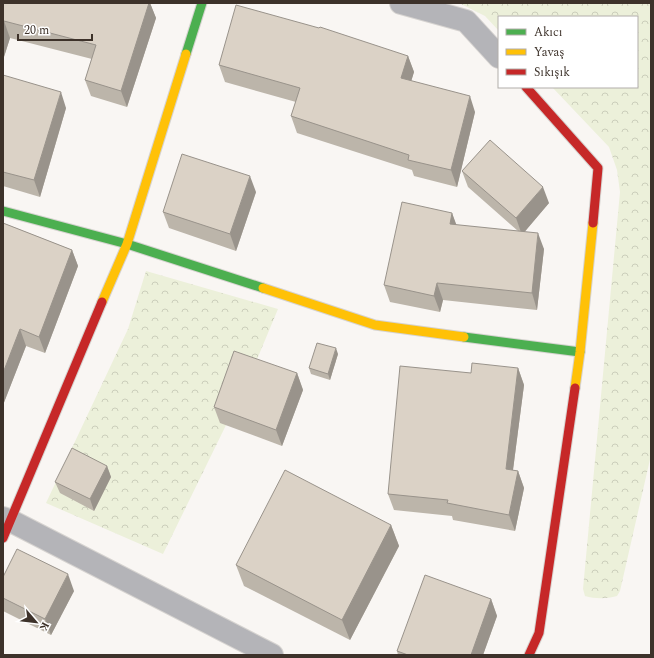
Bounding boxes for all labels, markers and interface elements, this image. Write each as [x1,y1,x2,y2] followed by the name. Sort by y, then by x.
[18,16,92,42] scale bar
[498,16,638,88] legend
[24,21,49,40] text: 20 m
[534,23,563,42] text: Akıcı
[534,43,564,62] text: Yavaş
[534,63,570,82] text: Sıkışık
[16,602,56,642] north arrow
[35,619,54,635] text: K

